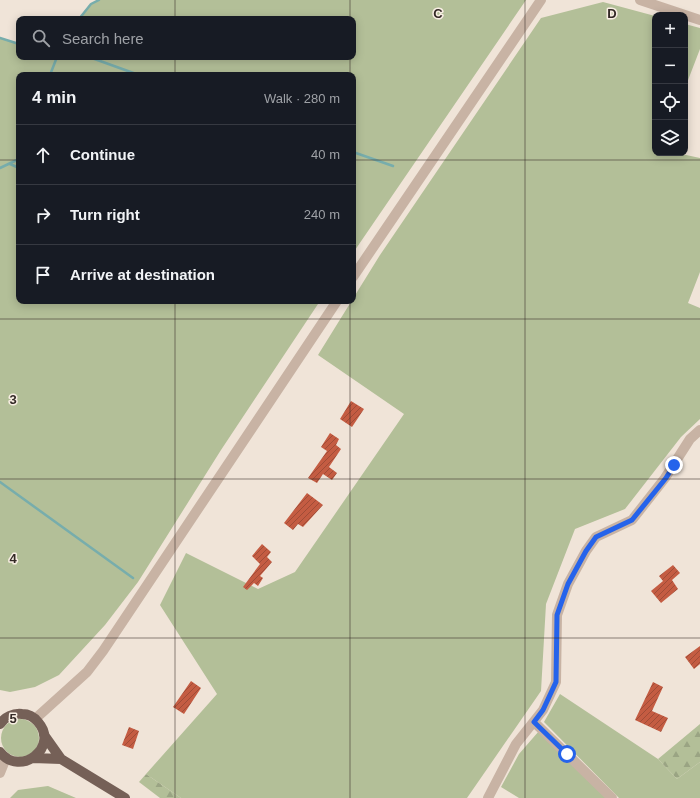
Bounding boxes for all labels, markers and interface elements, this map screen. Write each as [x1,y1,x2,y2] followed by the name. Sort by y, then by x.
[433,6,443,21] text: C
[607,6,617,21] text: D
[652,12,688,156] map controls
[652,12,688,48] button: +
[16,16,356,60] search box
[30,27,52,49] icon: search
[62,30,144,47] text: Search here
[652,48,688,84] button: −
[652,84,688,120] button: locate
[32,88,76,107] text: 4 min
[264,91,340,106] text: Walk · 280 m
[652,120,688,156] button: layers
[32,144,54,166] icon: ahead
[70,146,135,163] text: Continue
[311,147,340,162] text: 40 m
[32,204,54,226] icon: right
[70,206,140,223] text: Turn right
[304,207,340,222] text: 240 m
[32,264,54,286] icon: arrive
[70,266,215,283] text: Arrive at destination
[9,392,17,407] text: 3
[665,456,683,474] route end
[9,551,17,566] text: 4
[9,711,17,726] text: 5
[558,745,576,763] route start

